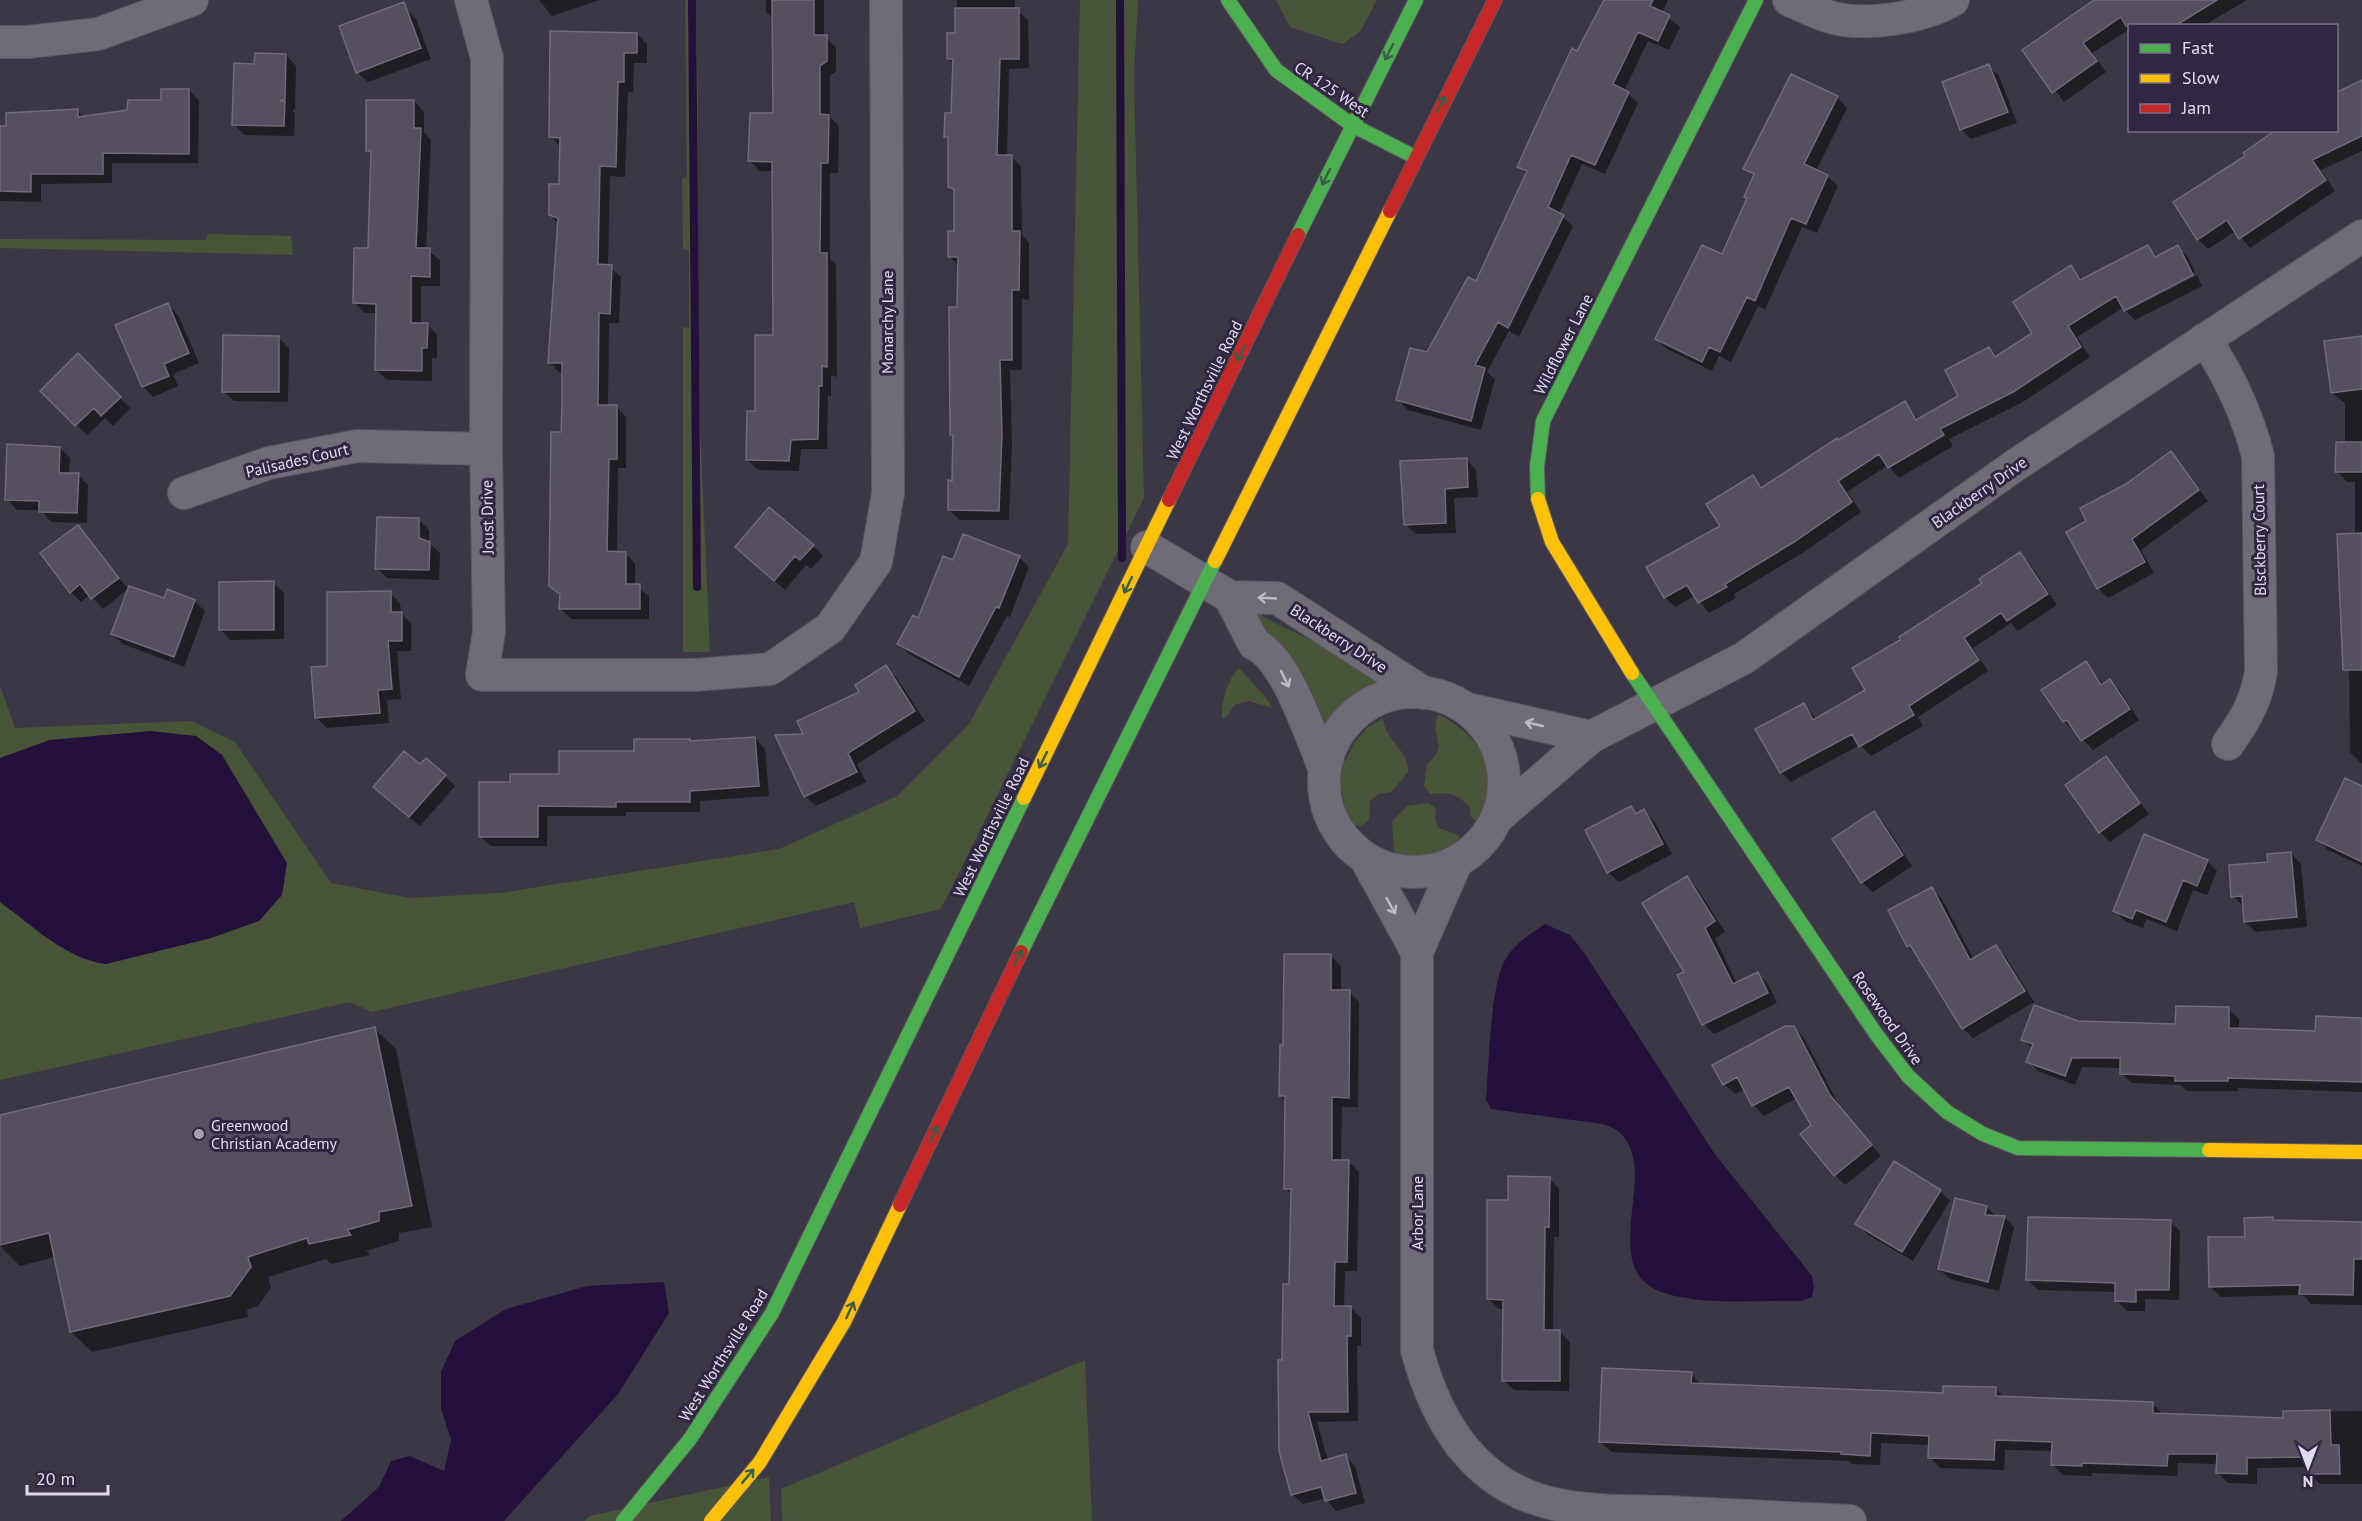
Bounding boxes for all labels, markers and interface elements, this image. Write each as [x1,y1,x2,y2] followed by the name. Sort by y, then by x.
[2128,24,2338,132] legend
[2182,36,2214,59] text: Fast
[1383,43,1395,60] one-way arrow
[1291,57,1374,122] street label: CR 125 West
[2182,66,2220,89] text: Slow
[1436,96,1447,114] one-way arrow
[2181,96,2211,119] text: Jam
[1320,168,1331,186] one-way arrow
[877,270,897,374] street label: Monarchy Lane
[1529,290,1597,398] street label: Wildflower Lane
[1162,317,1246,463] street label: West Worthsville Road
[1235,343,1246,361] one-way arrow
[244,438,351,482] street label: Palisades Court
[1928,452,2030,532] street label: Blackberry Drive
[476,480,498,555] street label: Joust Drive
[2248,483,2270,596] street label: Blsckberry Court
[1122,575,1134,593] one-way arrow
[1258,593,1278,604] one-way arrow
[1287,599,1391,677] street label: Blackberry Drive
[1280,669,1292,687] one-way arrow
[1525,718,1544,729] one-way arrow
[1036,750,1048,768] one-way arrow
[949,754,1033,900] street label: West Worthsville Road
[1386,896,1397,914] one-way arrow
[1012,949,1024,967] one-way arrow
[1848,967,1928,1069] street label: Rosewood Drive
[211,1115,338,1153] place label: Greenwood Christian Academy
[928,1125,940,1143] one-way arrow
[192,1127,206,1141] marker: Greenwood Christian Academy
[1407,1176,1427,1250] street label: Arbor Lane
[674,1285,772,1425] street label: West Worthsville Road
[844,1302,856,1320] one-way arrow
[2278,1437,2338,1497] north arrow
[27,1458,108,1496] scale bar
[36,1467,75,1490] text: 20 m
[741,1469,755,1484] one-way arrow
[2303,1472,2313,1492] text: N

